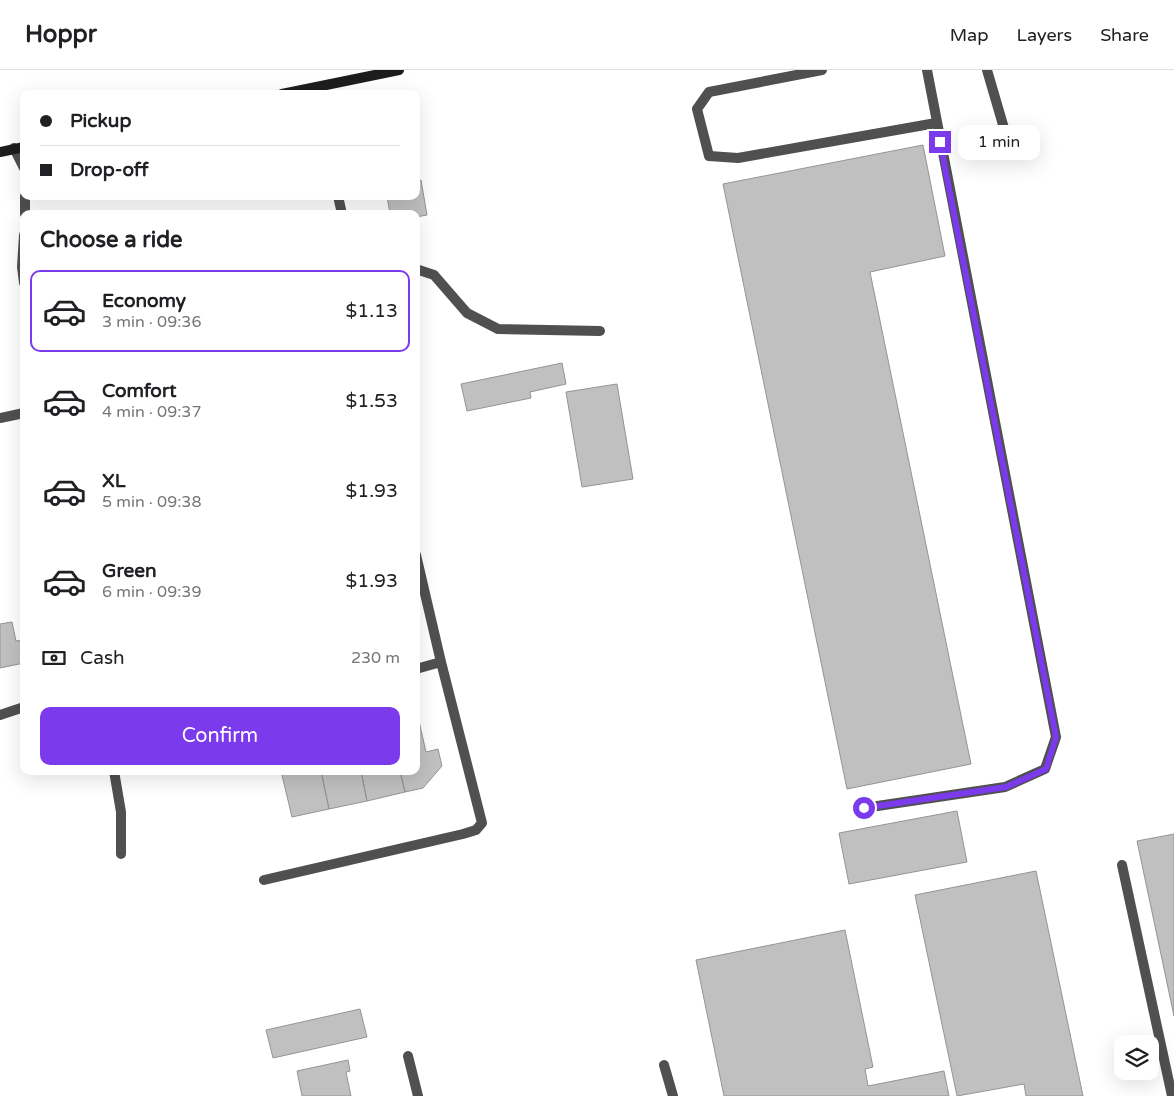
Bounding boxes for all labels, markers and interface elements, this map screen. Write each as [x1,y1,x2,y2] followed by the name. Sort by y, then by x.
[25,20,97,49] text: Hoppr
[950,24,989,46] text: Map
[1017,24,1072,46] text: Layers
[1100,24,1149,46] text: Share
[70,110,131,132] text: Pickup
[958,124,1040,160] callout: 1 min
[929,131,951,153] route end
[978,132,1020,152] text: 1 min
[70,159,149,181] text: Drop-off
[40,227,183,253] text: Choose a ride
[42,289,87,334] icon: car
[102,290,186,312] text: Economy
[346,300,398,322] text: $1.13
[102,312,201,332] text: 3 min · 09:36
[42,379,87,424] icon: car
[102,380,176,402] text: Comfort
[346,390,398,412] text: $1.53
[102,402,201,422] text: 4 min · 09:37
[42,469,87,514] icon: car
[102,470,126,492] text: XL
[346,480,398,502] text: $1.93
[102,492,201,512] text: 5 min · 09:38
[42,559,87,604] icon: car
[102,560,156,582] text: Green
[346,570,398,592] text: $1.93
[102,582,201,602] text: 6 min · 09:39
[40,644,68,672] icon: cash
[80,647,125,669] text: Cash
[351,648,400,668] text: 230 m
[40,707,400,765] button: Confirm
[853,797,875,819] route start
[1114,1035,1159,1080] map controls
[1114,1035,1159,1080] button: layers

